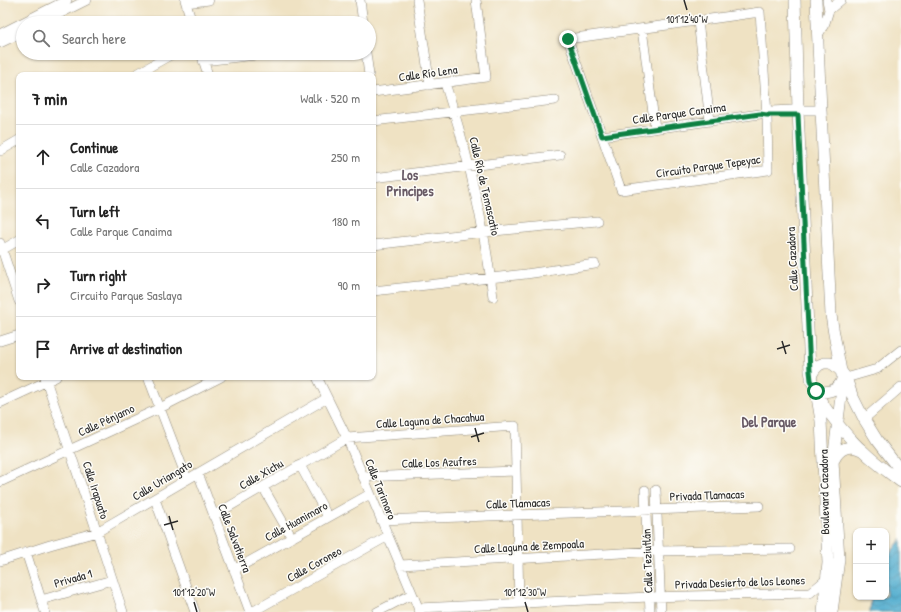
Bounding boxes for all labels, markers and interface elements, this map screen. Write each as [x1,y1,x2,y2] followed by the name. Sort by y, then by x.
[666,13,709,26] text: 101°12'40"W
[16,16,376,60] search box
[30,27,52,49] icon: search
[62,28,126,49] text: Search here
[559,30,577,48] route end
[398,60,459,86] street label: Calle Río Lena
[32,87,67,110] text: 7 min
[300,89,360,107] text: Walk · 520 m
[631,98,727,128] street label: Calle Parque Canaima
[465,135,505,237] street label: Calle Río de Temascatio
[70,137,118,158] text: Continue
[32,146,54,168] icon: ahead
[331,148,360,166] text: 250 m
[655,150,762,182] street label: Circuito Parque Tepeyac
[70,158,139,176] text: Calle Cazadora
[386,165,434,202] district label: Los Principes
[70,201,120,222] text: Turn left
[32,210,54,232] icon: left
[332,212,360,230] text: 180 m
[70,222,172,240] text: Calle Parque Canaima
[782,226,802,291] street label: Calle Cazadora
[70,265,126,286] text: Turn right
[32,274,54,296] icon: right
[338,276,360,294] text: 90 m
[70,286,182,304] text: Circuito Parque Saslaya
[32,338,54,360] icon: arrive
[70,338,182,359] text: Arrive at destination
[807,382,825,400] route start
[75,399,137,440] street label: Calle Pénjamo
[375,408,485,432] street label: Calle Laguna de Chacahua
[742,412,797,433] district label: Del Parque
[815,449,833,535] street label: Boulevard Cazadora
[401,452,477,472] street label: Calle Los Azufres
[236,454,286,493] street label: Calle Xichu
[129,455,195,505] street label: Calle Uriangato
[361,456,401,522] street label: Calle Tarimoro
[79,459,113,521] street label: Calle Irapuato
[669,485,745,505] street label: Privada Tlamacas
[486,493,551,513] street label: Calle Tlamacas
[261,497,331,545] street label: Calle Huanimaro
[214,501,256,575] street label: Calle Salvatierra
[637,528,657,594] street label: Calle Teziutlán
[853,528,889,600] map controls
[853,528,889,564] button: +
[474,535,585,557] street label: Calle Laguna de Zempoala
[284,542,344,586] street label: Calle Coroneo
[52,564,94,592] street label: Privada 1
[853,564,889,600] button: −
[675,571,806,593] street label: Privada Desierto de los Leones
[173,586,216,599] text: 101°12'20"W
[504,586,547,599] text: 101°12'30"W

